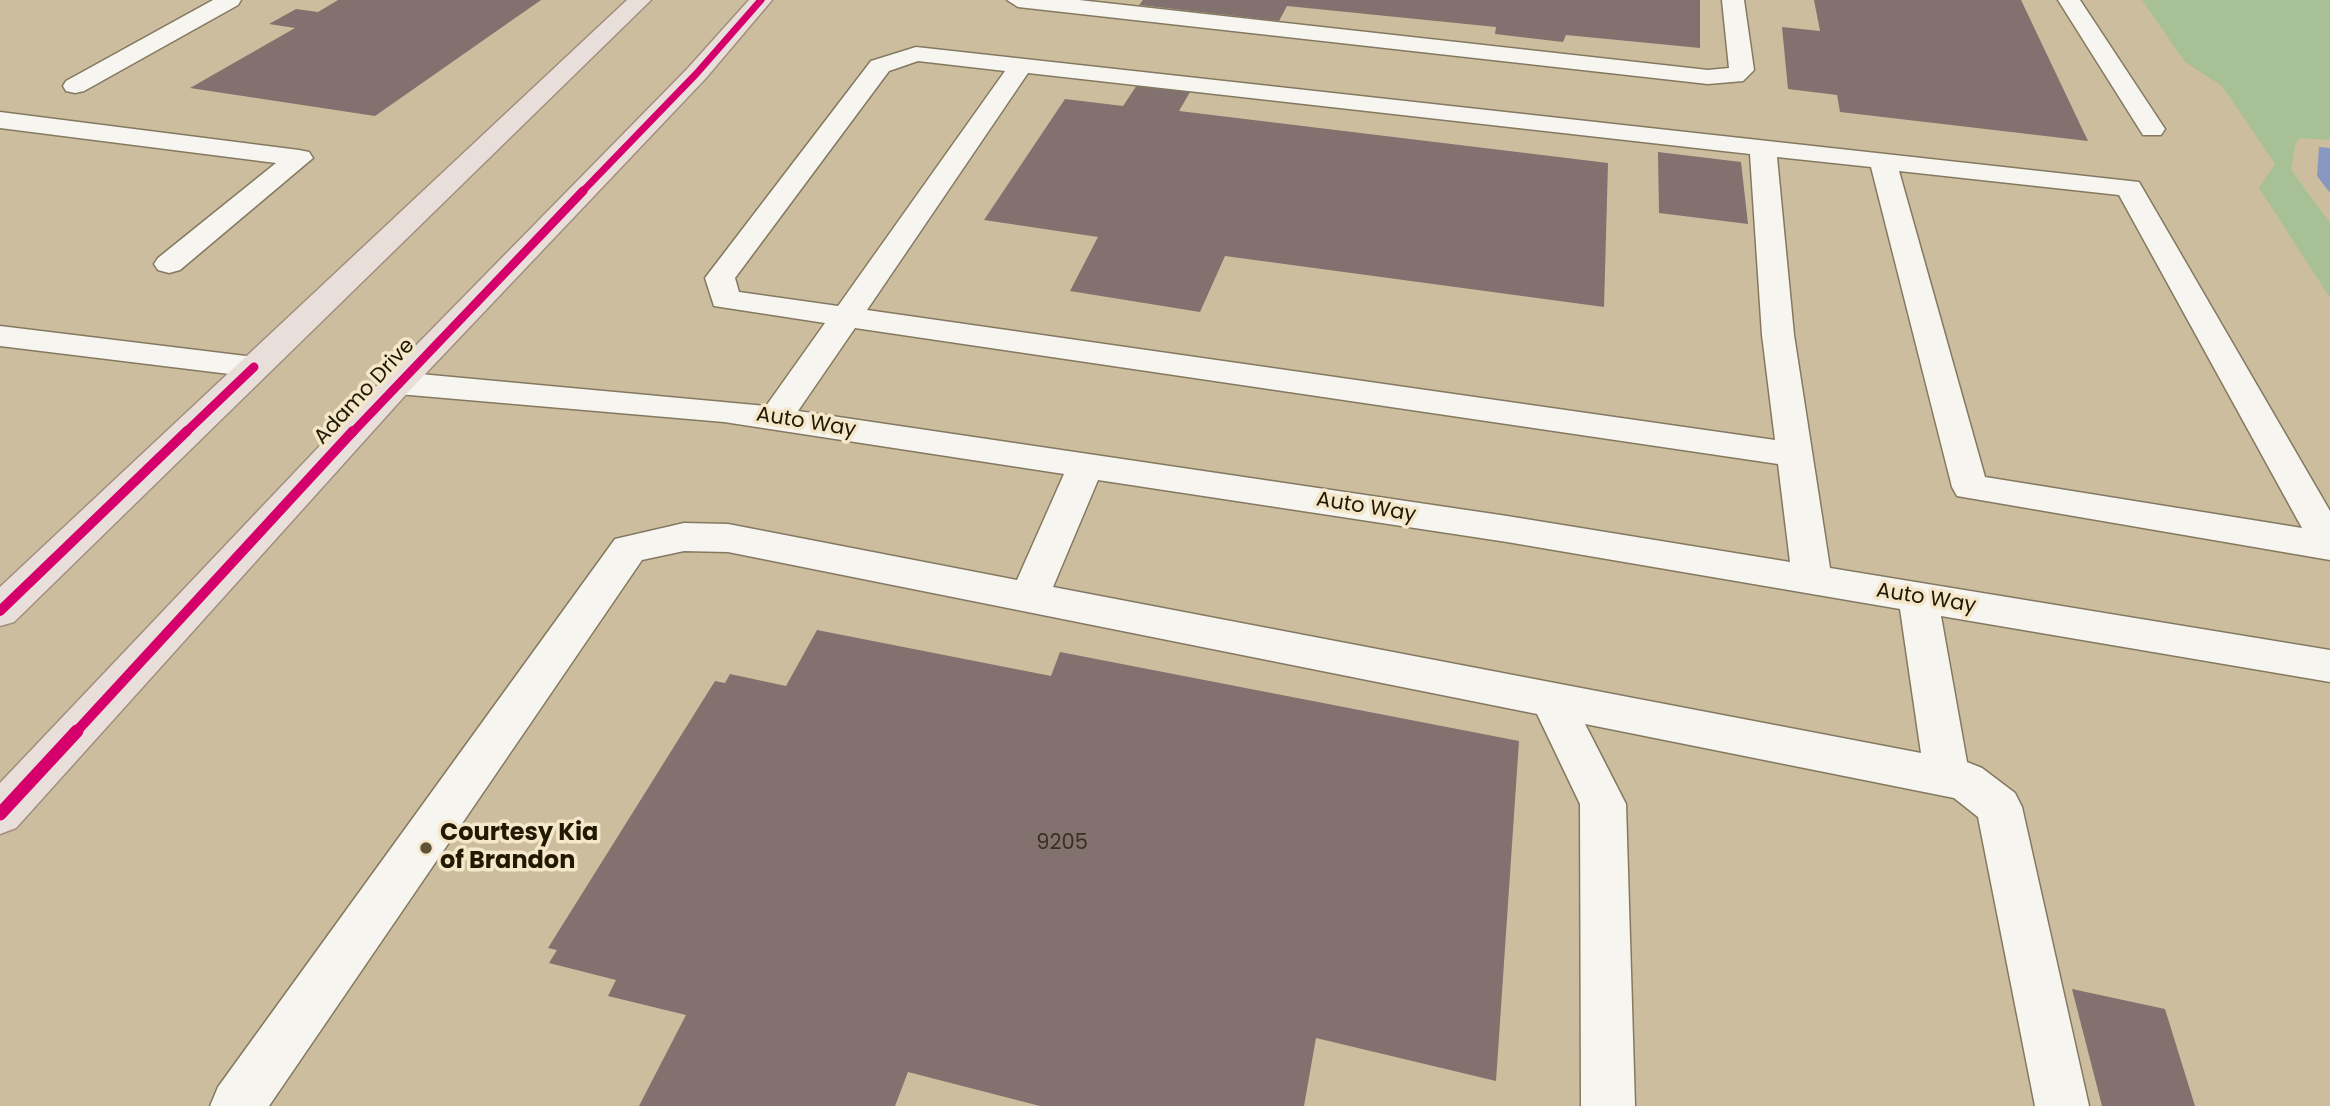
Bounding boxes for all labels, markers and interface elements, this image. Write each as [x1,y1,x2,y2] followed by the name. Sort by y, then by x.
[309,334,421,450] street label: Adamo Drive
[754,403,858,443] street label: Auto Way
[1314,488,1418,528] street label: Auto Way
[1874,579,1978,619] street label: Auto Way
[440,820,598,876] place label: Courtesy Kia of Brandon
[1036,831,1088,857] house number: 9205
[418,840,434,856] marker: Courtesy Kia of Brandon

